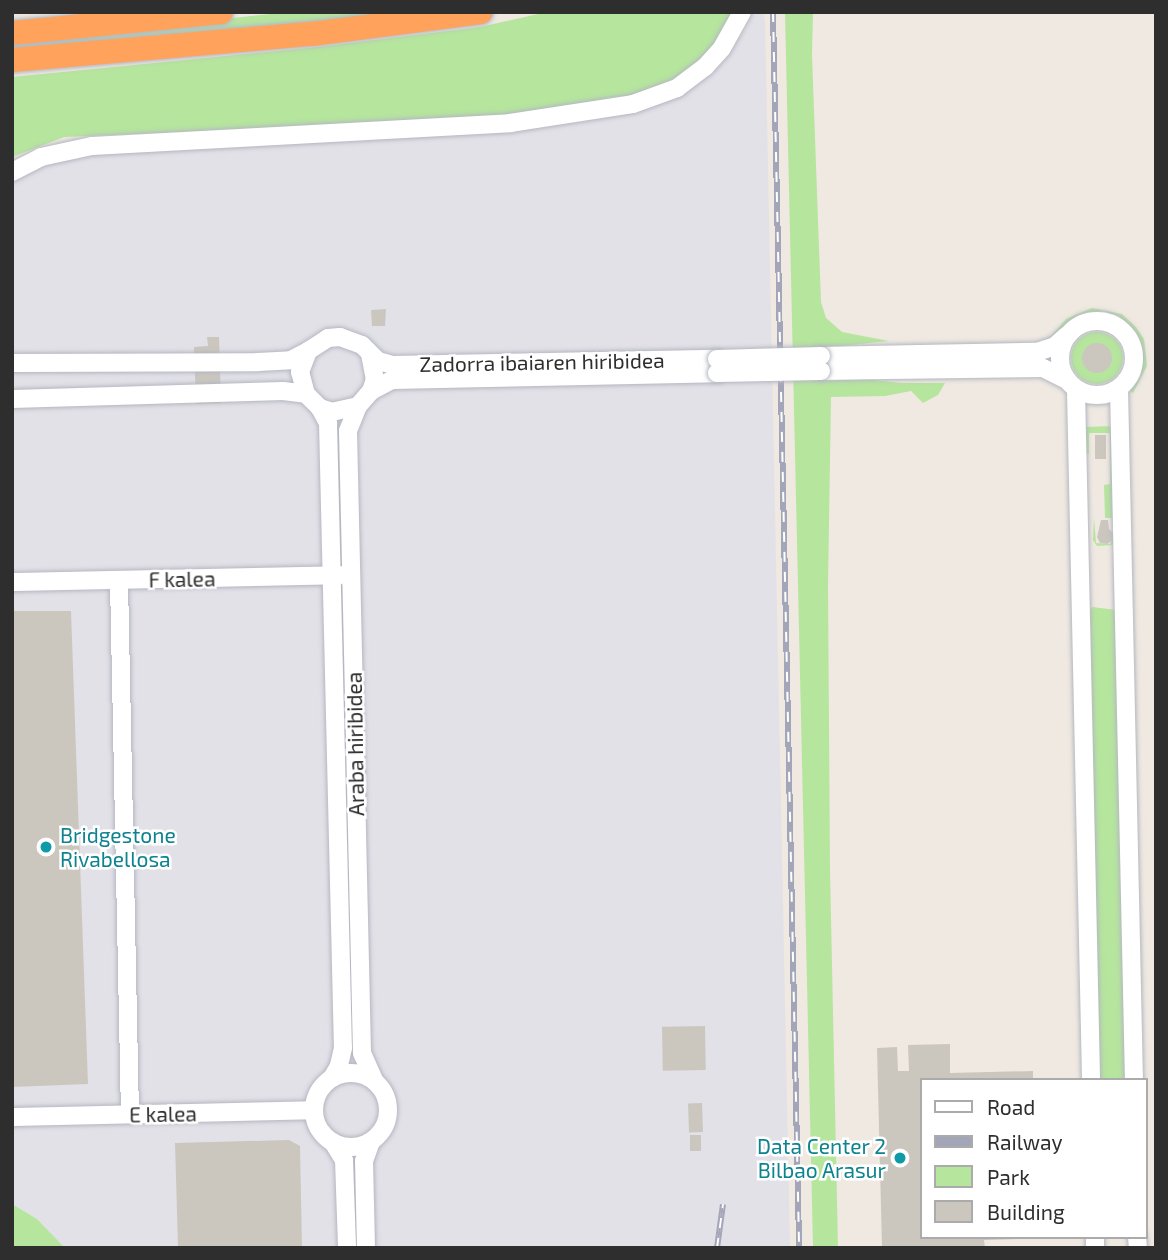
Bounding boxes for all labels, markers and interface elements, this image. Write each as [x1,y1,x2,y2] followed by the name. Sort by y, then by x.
[419,347,665,377] street label: Zadorra ibaiaren hiribidea
[148,566,216,592] street label: F kalea
[341,672,369,816] street label: Araba hiribidea
[60,822,176,872] place label: Bridgestone Rivabellosa
[38,839,54,855] marker: Bridgestone Rivabellosa
[920,1078,1147,1239] legend
[987,1094,1035,1119] text: Road
[129,1101,197,1127] street label: E kalea
[987,1129,1063,1154] text: Railway
[757,1133,886,1183] place label: Data Center 2 Bilbao Arasur
[892,1150,908,1166] marker: Data Center 2 Bilbao Arasur
[987,1164,1030,1189] text: Park
[987,1199,1065,1224] text: Building

